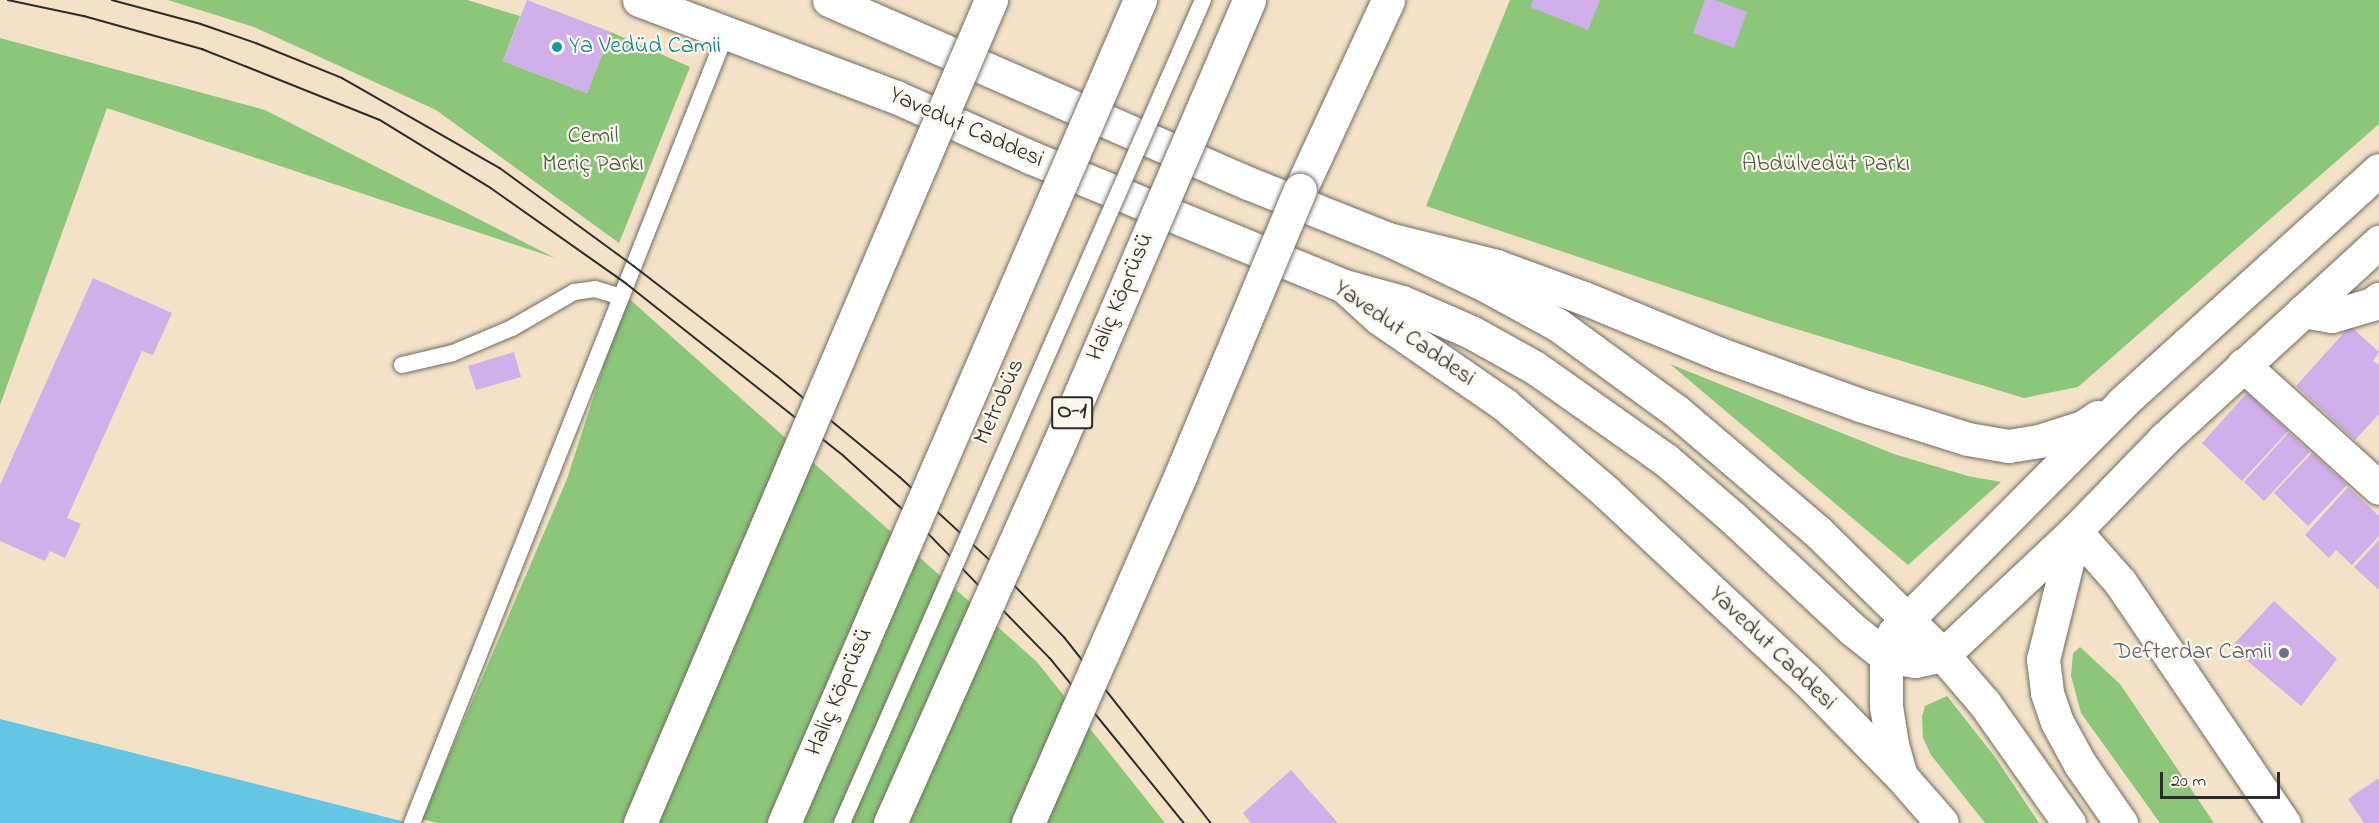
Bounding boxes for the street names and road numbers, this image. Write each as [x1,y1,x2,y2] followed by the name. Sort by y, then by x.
[884,81,1048,175] street label: Yavedut Caddesi
[1081,229,1161,365] street label: Haliç Köprüsü
[1328,275,1480,393] street label: Yavedut Caddesi
[968,355,1032,449] street label: Metrobüs
[1051,394,1093,432] road number: O-1
[1702,581,1842,717] street label: Yavedut Caddesi
[800,624,880,760] street label: Haliç Köprüsü

